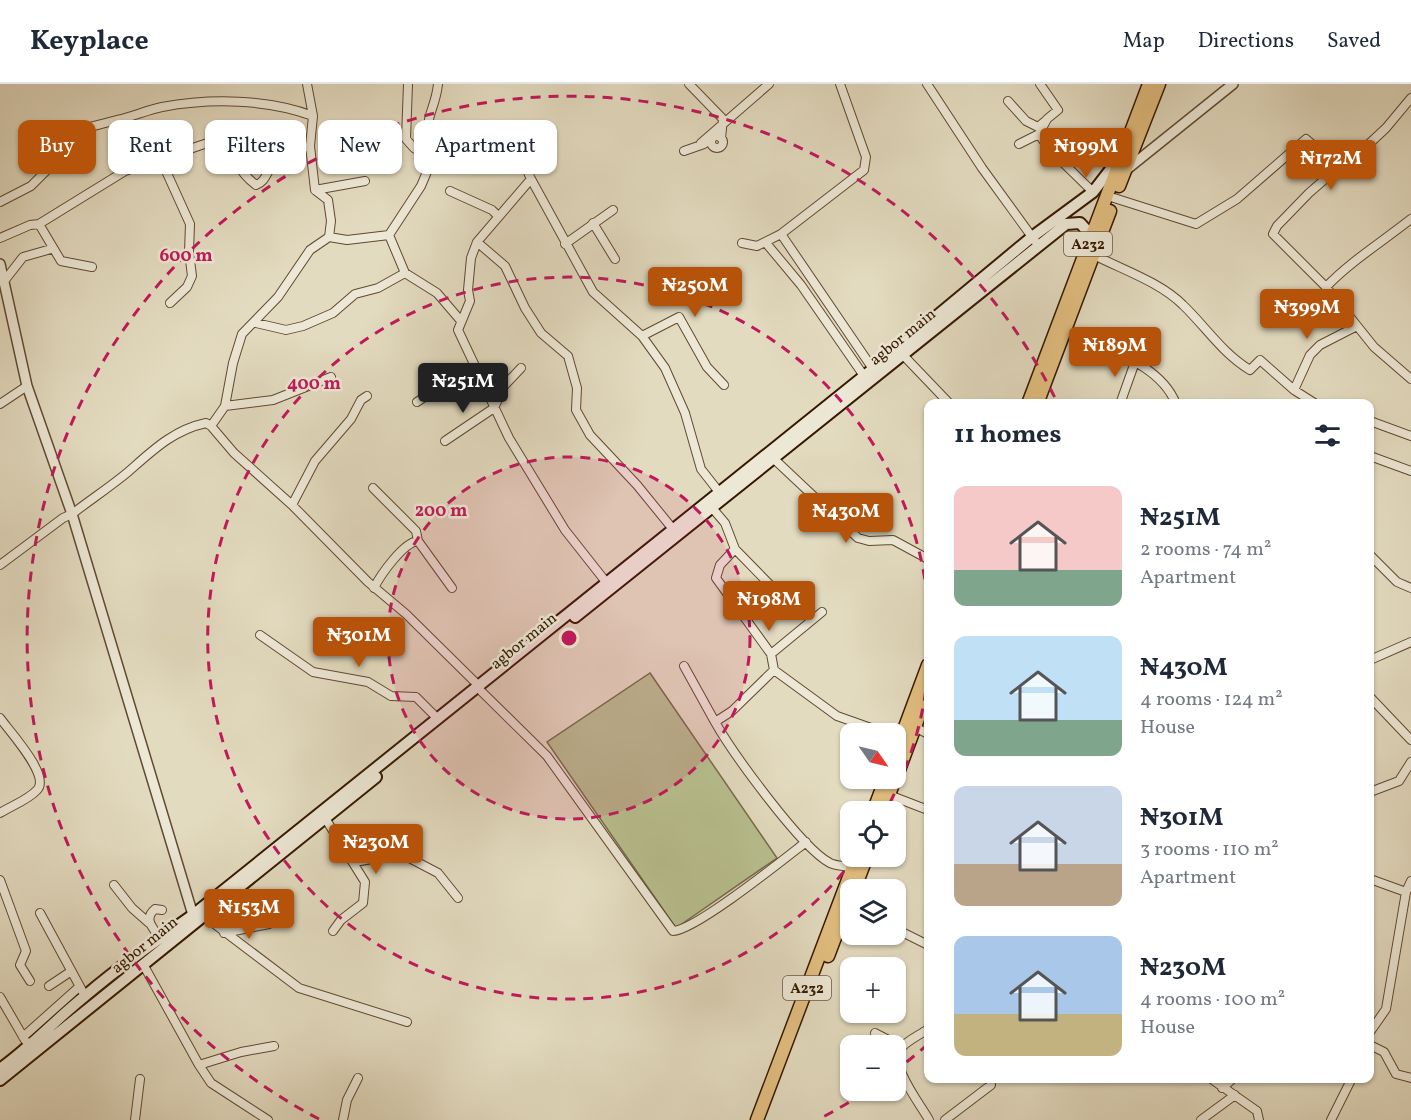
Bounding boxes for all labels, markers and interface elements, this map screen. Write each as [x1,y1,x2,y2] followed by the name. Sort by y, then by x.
[30,22,149,61] text: Keyplace
[1123,27,1165,56] text: Map
[1198,27,1294,56] text: Directions
[1327,27,1381,56] text: Saved
[18,120,96,174] chip: Buy
[108,120,193,174] chip: Rent
[205,120,306,174] chip: Filters
[318,120,402,174] chip: New
[414,120,557,174] chip: Apartment
[1044,128,1128,179] pin: ₦199M
[1054,133,1118,161] text: ₦199M
[1289,140,1373,191] pin: ₦172M
[1300,145,1362,173] text: ₦172M
[1064,232,1112,256] road number: A232
[159,244,213,269] text: 600 m
[653,267,737,318] pin: ₦250M
[662,272,728,300] text: ₦250M
[1265,289,1349,340] pin: ₦399M
[1274,294,1340,322] text: ₦399M
[865,304,941,371] street label: agbor main
[1073,327,1157,378] pin: ₦189M
[1083,332,1147,360] text: ₦189M
[421,363,505,414] pin: ₦251M
[432,368,494,396] text: ₦251M
[287,372,341,397] text: 400 m
[954,417,1061,453] text: 11 homes
[1311,419,1344,452] icon: filters
[804,493,888,544] pin: ₦430M
[812,498,880,526] text: ₦430M
[415,499,467,524] text: 200 m
[1140,500,1220,536] text: ₦251M
[1002,510,1074,582] icon: home
[1140,536,1271,564] text: 2 rooms · 74 m²
[1140,564,1236,592] text: Apartment
[727,581,811,632] pin: ₦198M
[737,586,801,614] text: ₦198M
[486,608,562,675] street label: agbor main
[317,617,401,668] pin: ₦301M
[327,622,391,650] text: ₦301M
[559,628,579,648] centre of rings
[1140,650,1228,686] text: ₦430M
[1002,660,1074,732] icon: home
[1140,686,1283,714] text: 4 rooms · 124 m²
[1140,714,1195,742] text: House
[840,723,906,789] north arrow
[840,723,906,1101] map controls
[1140,800,1223,836] text: ₦301M
[840,801,906,867] button: locate
[1002,810,1074,882] icon: home
[334,824,418,875] pin: ₦230M
[343,829,409,857] text: ₦230M
[1140,836,1279,864] text: 3 rooms · 110 m²
[1140,864,1236,892] text: Apartment
[840,879,906,945] button: layers
[207,889,291,940] pin: ₦153M
[218,894,280,922] text: ₦153M
[107,912,183,979] street label: agbor main
[1140,950,1226,986] text: ₦230M
[840,957,906,1023] button: +
[1002,960,1074,1032] icon: home
[783,976,831,1000] road number: A232
[1140,986,1285,1014] text: 4 rooms · 100 m²
[1140,1014,1195,1042] text: House
[840,1035,906,1101] button: −

